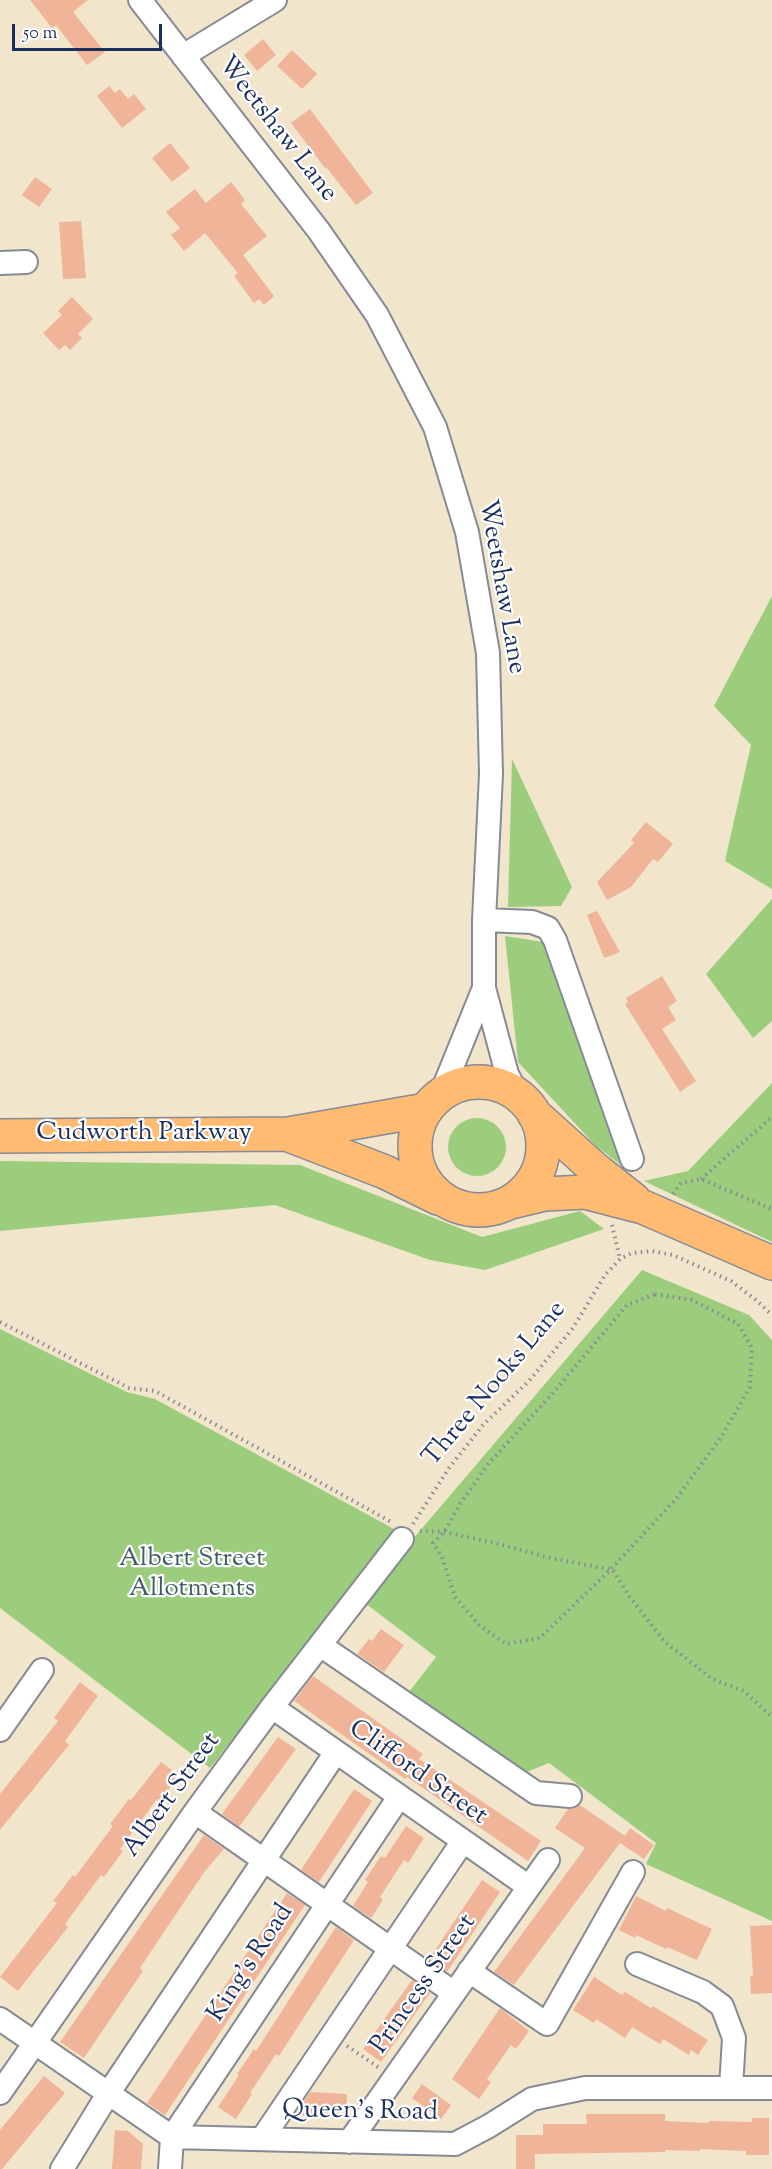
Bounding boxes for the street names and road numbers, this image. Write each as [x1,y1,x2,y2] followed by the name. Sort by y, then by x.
[209,51,343,209] street label: Weetshaw Lane
[469,497,531,677] street label: Weetshaw Lane
[36,1119,252,1151] street label: Cudworth Parkway
[418,1296,574,1474] street label: Three Nooks Lane
[342,1715,492,1833] street label: Clifford Street
[117,1728,229,1864] street label: Albert Street
[202,1899,302,2029] street label: King's Road
[365,1909,485,2061] street label: Princess Street
[282,2096,438,2130] street label: Queen's Road

